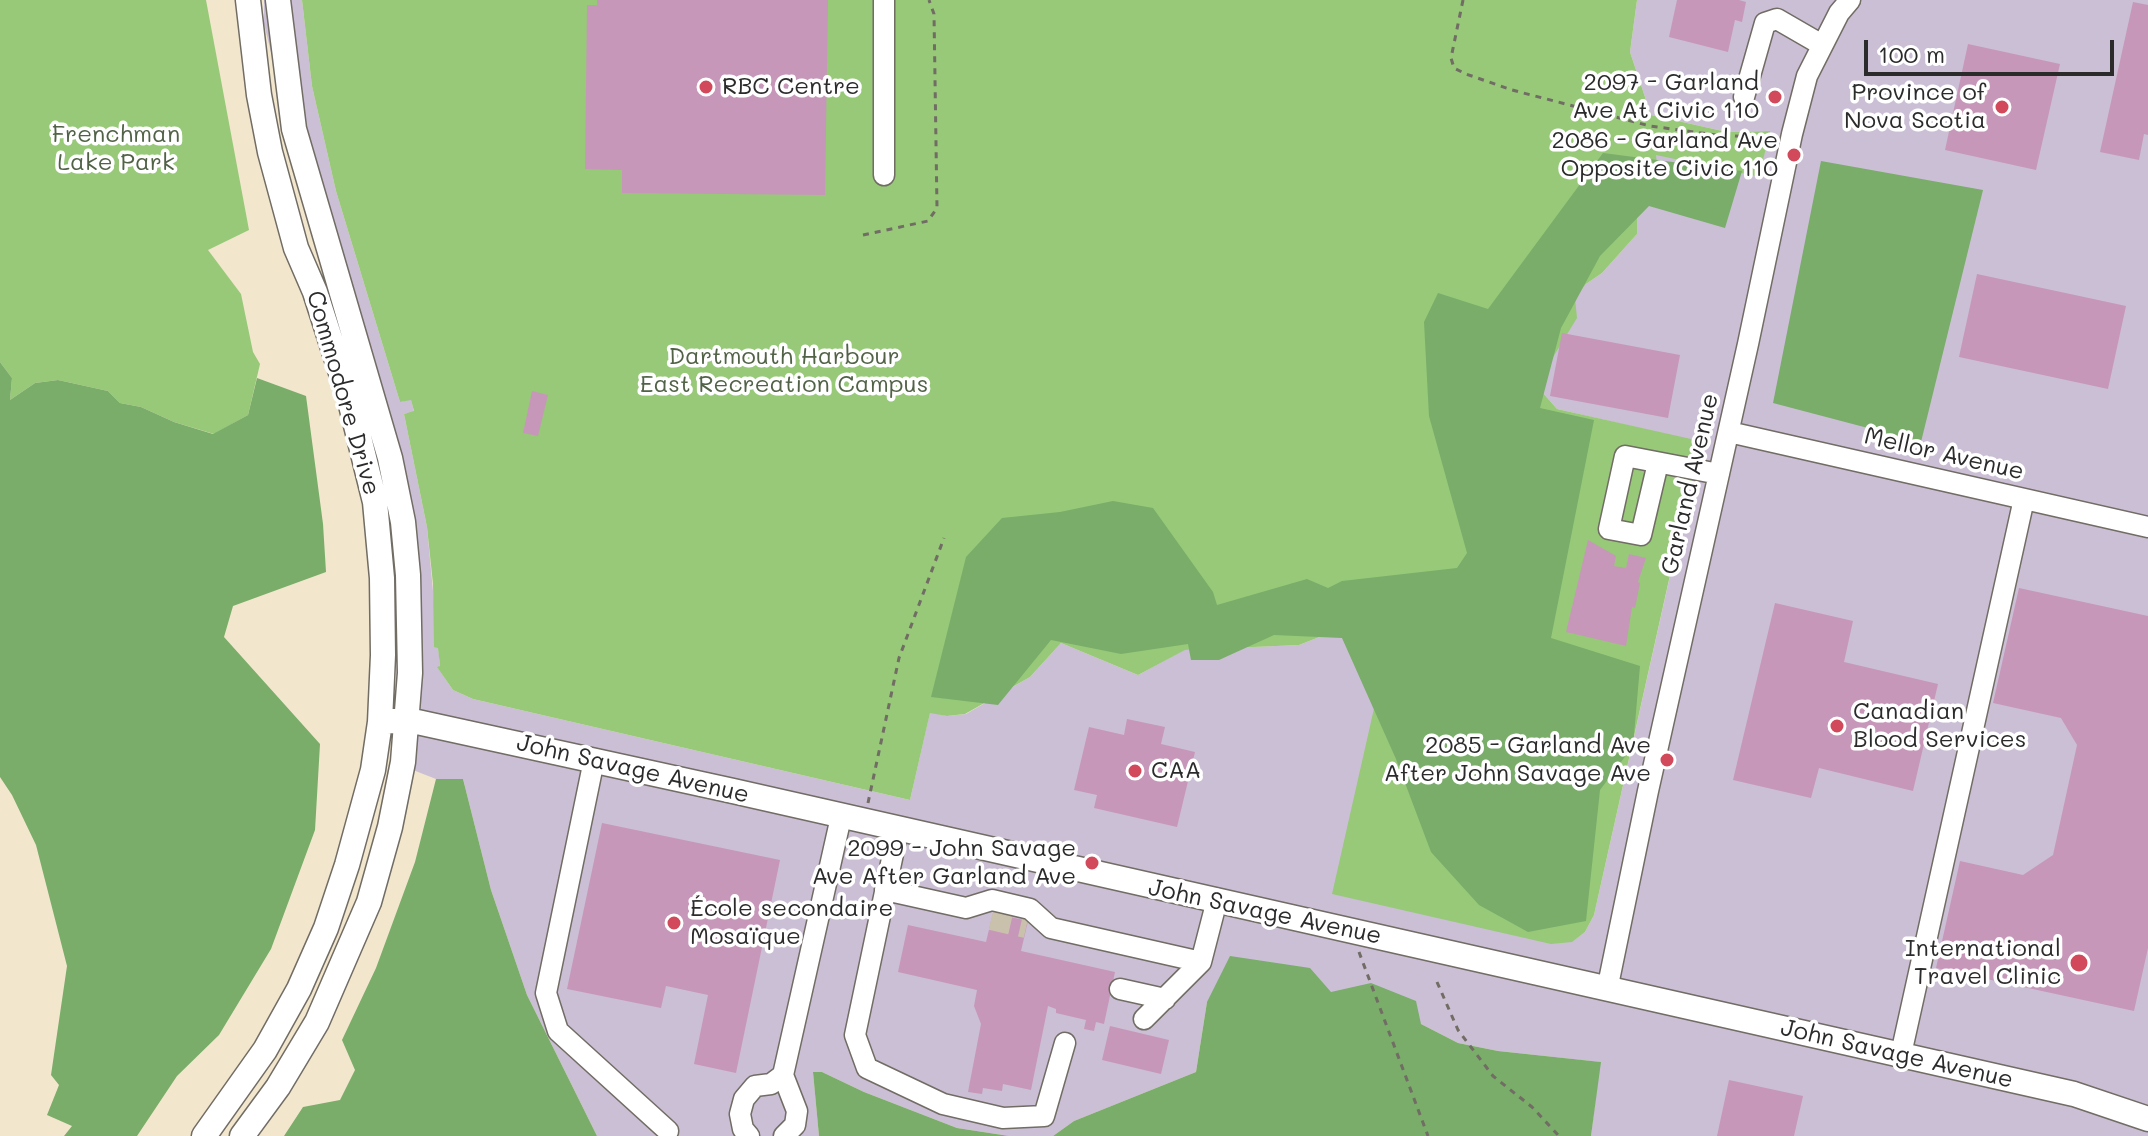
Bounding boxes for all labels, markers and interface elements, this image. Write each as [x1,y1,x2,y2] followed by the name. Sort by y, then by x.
[1868,24,2118,74] scale bar
[1878,38,1945,69] text: 100 m
[1572,69,1759,125] place label: 2097 - Garland Ave At Civic 110
[722,73,860,101] place label: RBC Centre
[697,78,715,96] marker: RBC Centre
[1844,79,1986,135] place label: Province of Nova Scotia
[1766,88,1784,106] marker: 2097 - Garland Ave At Civic 110
[1993,98,2011,116] marker: Province of Nova Scotia
[52,121,180,177] park label: Frenchman Lake Park
[1552,127,1778,183] place label: 2086 - Garland Ave Opposite Civic 110
[1785,146,1803,164] marker: 2086 - Garland Ave Opposite Civic 110
[300,287,386,499] street label: Commodore Drive
[640,343,928,399] park label: Dartmouth Harbour East Recreation Campus
[1655,391,1725,577] street label: Garland Avenue
[1861,422,2027,486] street label: Mellor Avenue
[1853,698,2026,754] place label: Canadian Blood Services
[1828,717,1846,735] marker: Canadian Blood Services
[514,728,752,810] street label: John Savage Avenue
[1384,732,1651,788] place label: 2085 - Garland Ave After John Savage Ave
[1658,751,1676,769] marker: 2085 - Garland Ave After John Savage Ave
[1151,757,1201,785] place label: CAA
[1126,762,1144,780] marker: CAA
[812,835,1076,891] place label: 2099 - John Savage Ave After Garland Ave
[1083,854,1101,872] marker: 2099 - John Savage Ave After Garland Ave
[1146,873,1384,951] street label: John Savage Avenue
[690,895,893,951] place label: École secondaire Mosaïque
[665,914,683,932] marker: École secondaire Mosaïque
[1905,935,2061,991] place label: International Travel Clinic
[2068,952,2090,974] marker: International Travel Clinic
[1778,1013,2016,1095] street label: John Savage Avenue

